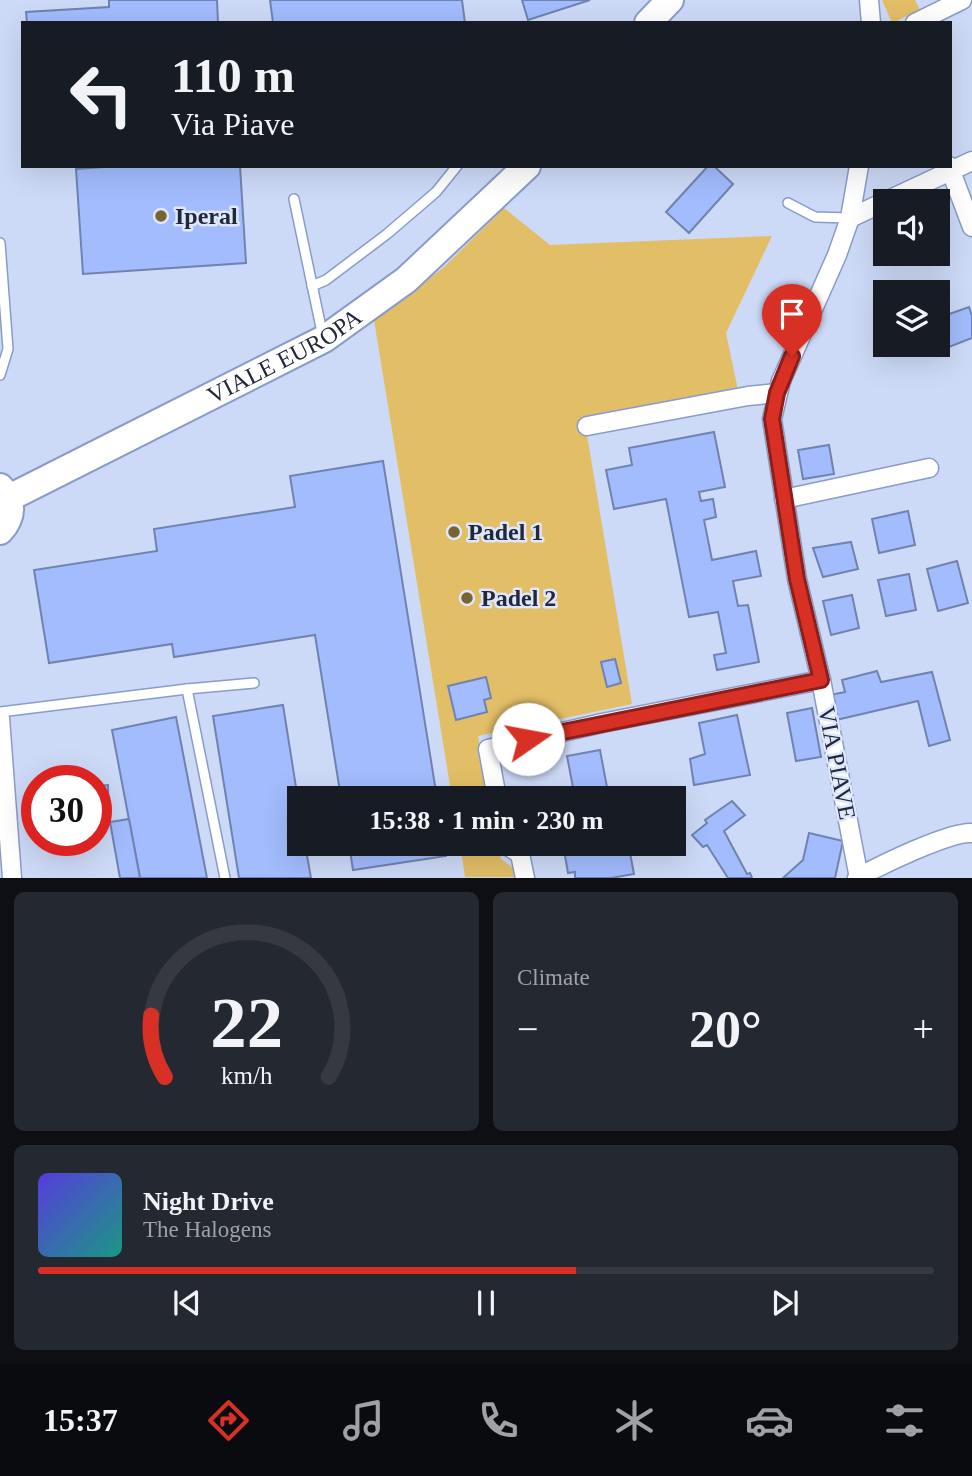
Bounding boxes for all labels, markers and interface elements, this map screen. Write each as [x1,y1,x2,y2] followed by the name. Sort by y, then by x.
[171,48,295,103] text: 110 m
[56,49,147,140] icon: left
[171,106,294,142] text: Via Piave
[873,189,950,357] map controls
[873,189,950,266] button: sound
[175,203,238,229] place label: Iperal
[153,208,169,224] marker: Iperal
[873,280,950,357] button: layers
[762,284,822,356] pin
[773,295,811,333] icon: arrive
[203,303,367,409] street label: VIALE EUROPA
[468,519,543,545] place label: Padel 1
[446,524,462,540] marker: Padel 1
[481,585,556,611] place label: Padel 2
[459,590,475,606] marker: Padel 2
[491,702,565,776] position arrow
[813,704,861,822] street label: VIA PIAVE
[21,765,112,856] speed limit sign: 30
[370,806,604,835] text: 15:38 · 1 min · 230 m
[517,965,590,990] text: Climate
[210,983,283,1064] text: 22
[689,1001,762,1058] text: 20°
[517,1008,538,1050] text: −
[913,1008,934,1050] text: +
[221,1062,273,1089] text: km/h
[143,1187,274,1216] text: Night Drive
[143,1217,271,1242] text: The Halogens
[168,1284,206,1322] icon: previous
[467,1284,505,1322] icon: pause
[766,1284,804,1322] icon: next
[204,1396,253,1445] icon: directions
[339,1396,388,1445] icon: music
[474,1396,523,1445] icon: phone
[610,1396,659,1445] icon: climate
[745,1396,794,1445] icon: car
[880,1396,929,1445] icon: filters
[43,1402,118,1438] text: 15:37

